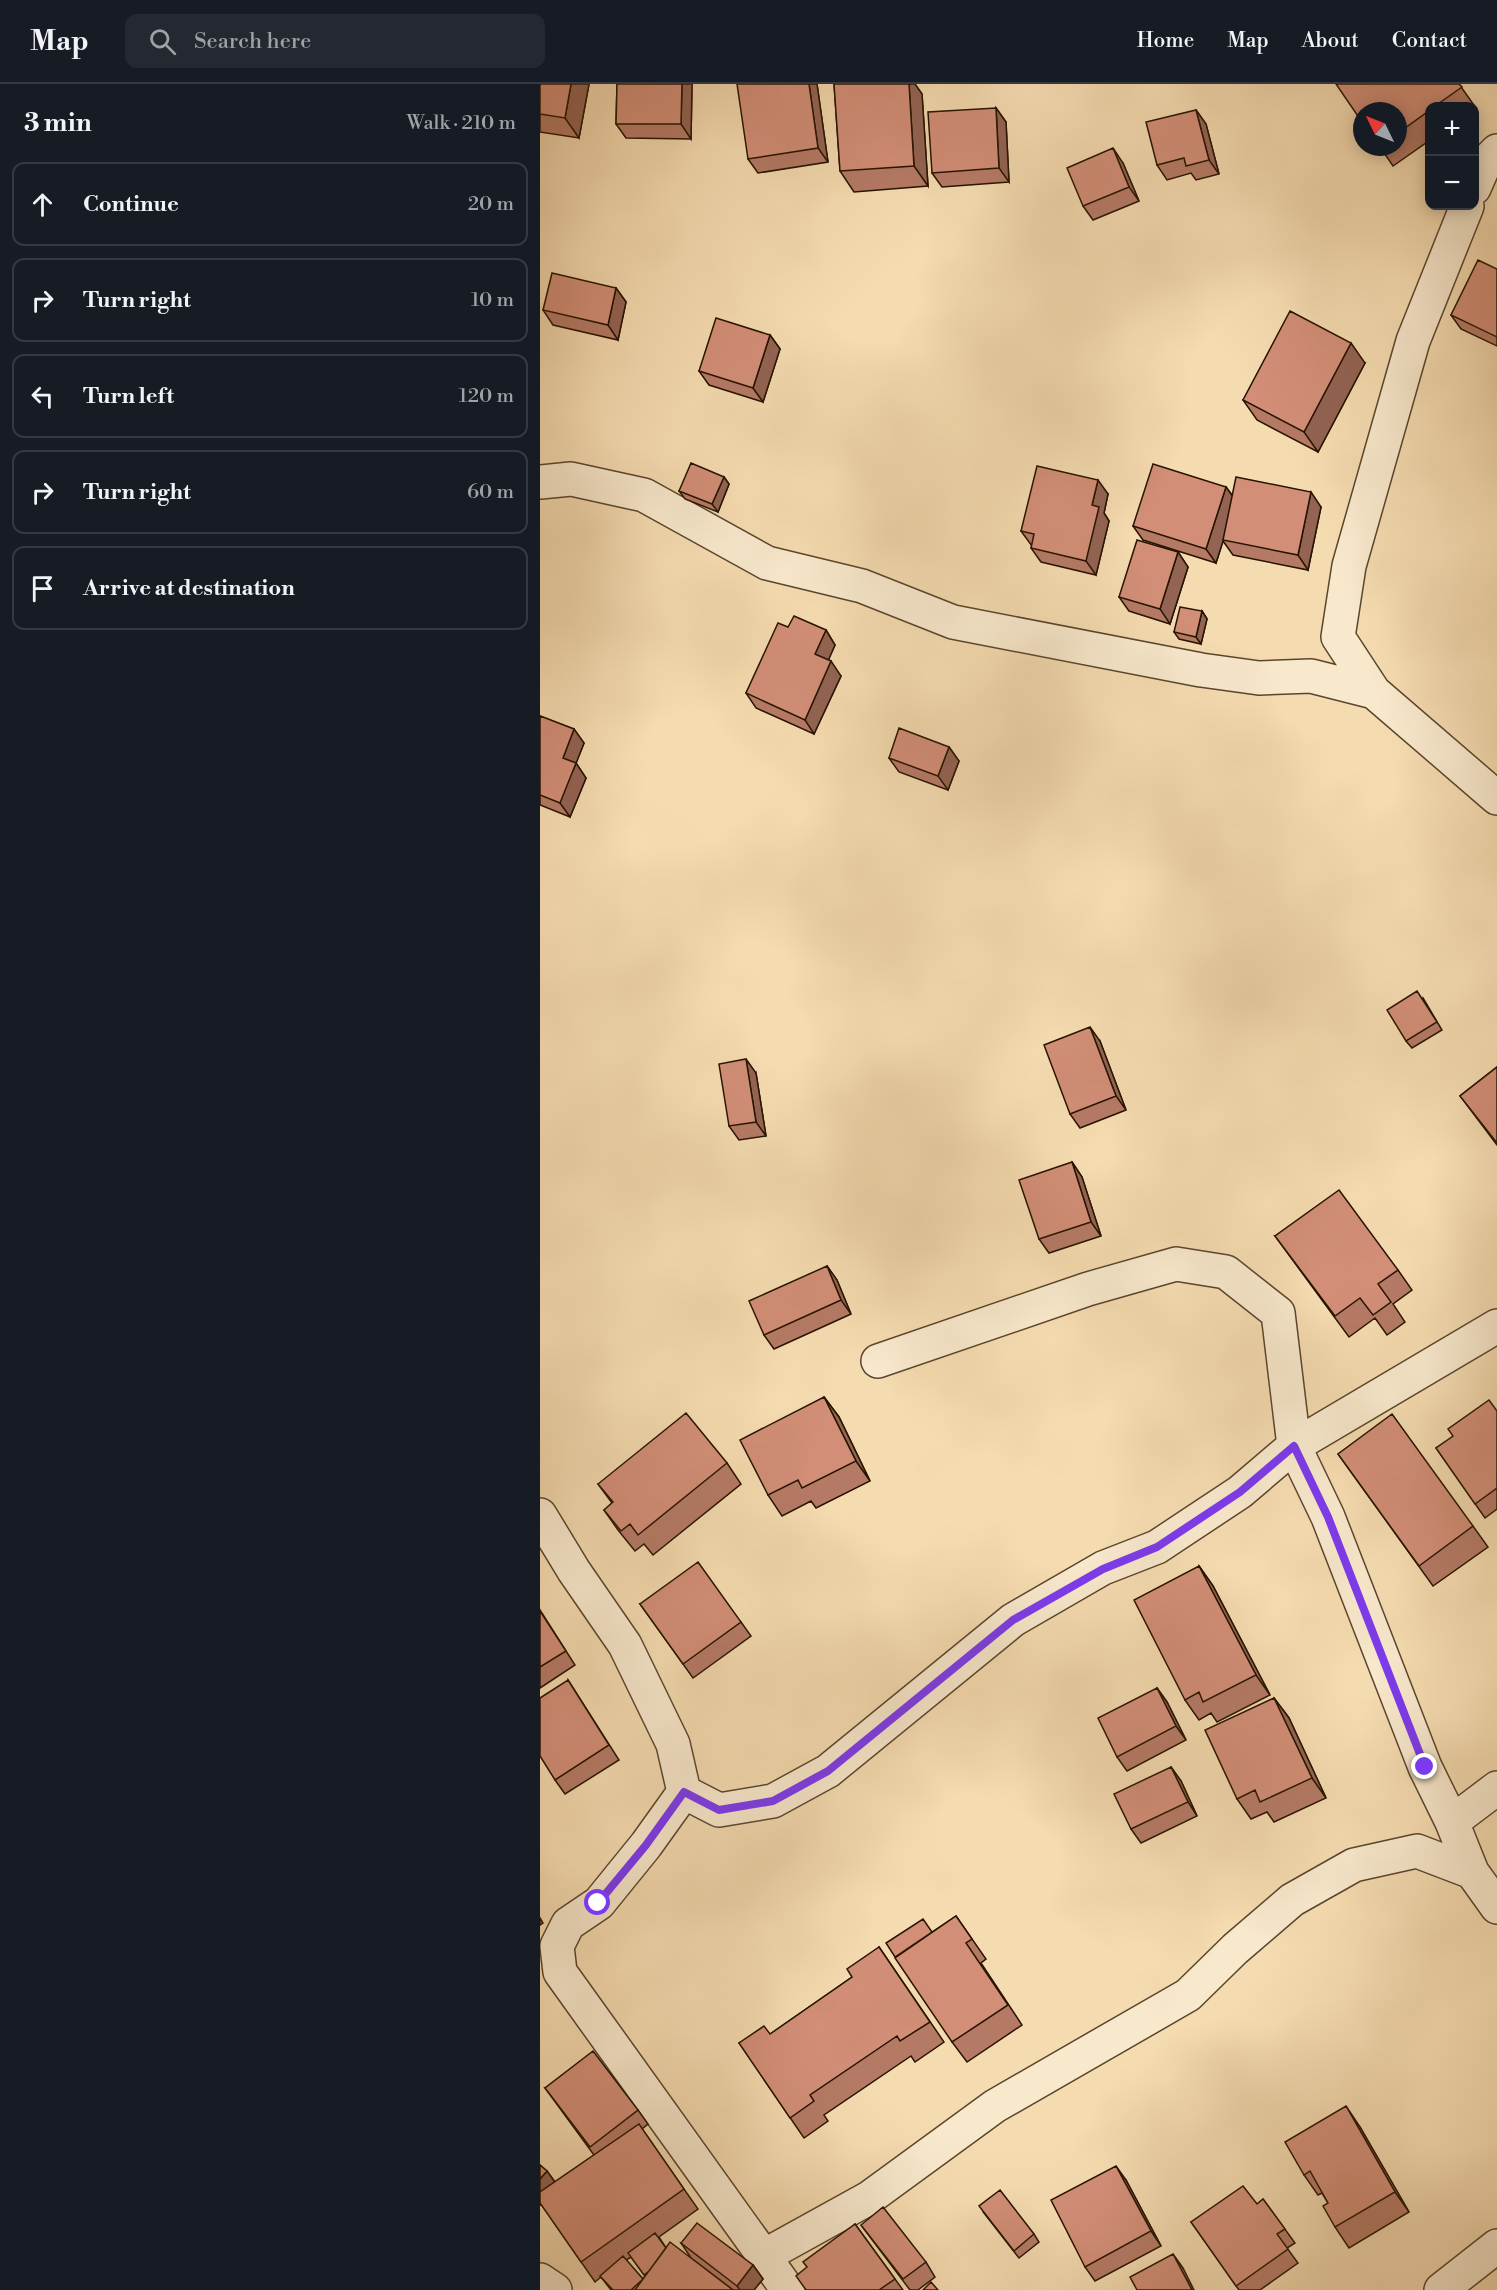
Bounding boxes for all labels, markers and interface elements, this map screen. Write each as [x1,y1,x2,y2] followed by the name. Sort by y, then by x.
[125,14,545,68] search box
[30,24,89,59] text: Map
[146,25,179,58] icon: search
[194,28,311,55] text: Search here
[1137,28,1194,54] text: Home
[1227,28,1269,54] text: Map
[1302,28,1359,54] text: About
[1392,28,1467,54] text: Contact
[1353,102,1407,156] north arrow
[1425,102,1479,210] map controls
[1425,102,1479,156] button: +
[24,107,92,139] text: 3 min
[407,111,516,136] text: Walk · 210 m
[1425,156,1479,210] button: −
[26,188,59,221] icon: ahead
[83,191,179,218] text: Continue
[468,192,514,217] text: 20 m
[26,284,59,317] icon: right
[83,287,191,314] text: Turn right
[471,288,514,313] text: 10 m
[26,380,59,413] icon: left
[83,383,174,410] text: Turn left
[459,384,514,409] text: 120 m
[26,476,59,509] icon: right
[83,479,191,506] text: Turn right
[467,480,514,505] text: 60 m
[26,572,59,605] icon: arrive
[83,575,295,602] text: Arrive at destination
[1411,1753,1437,1779] route end
[584,1889,610,1915] route start

